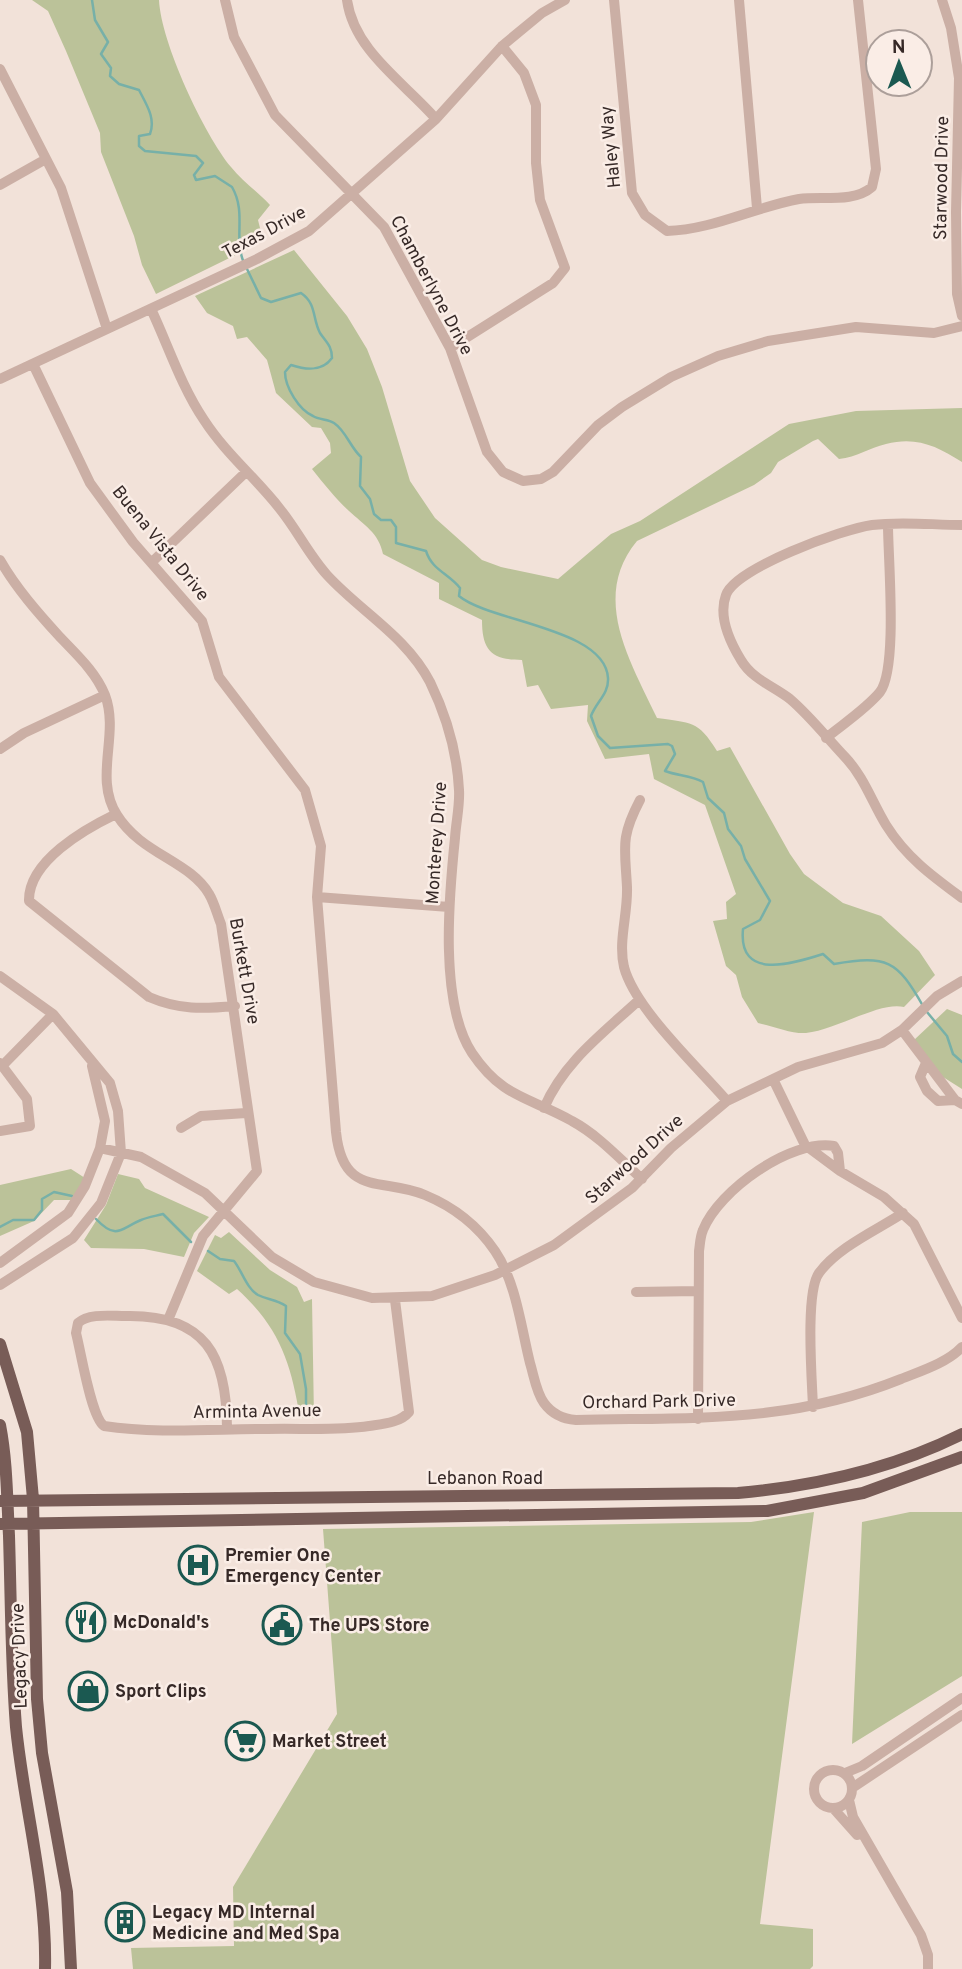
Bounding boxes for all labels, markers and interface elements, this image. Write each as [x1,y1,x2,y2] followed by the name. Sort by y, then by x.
[864,28,934,98] north arrow
[892,36,906,60] text: N
[596,105,627,189] street label: Haley Way
[930,116,955,240] street label: Starwood Drive
[219,202,311,265] street label: Texas Drive
[384,212,477,360] street label: Chamberlyne Drive
[106,481,214,607] street label: Buena Vista Drive
[422,781,453,905] street label: Monterey Drive
[223,916,264,1026] street label: Burkett Drive
[581,1110,689,1210] street label: Starwood Drive
[582,1390,736,1415] street label: Orchard Park Drive
[193,1400,322,1425] street label: Arminta Avenue
[427,1468,543,1491] street label: Lebanon Road
[177,1544,219,1586] hospital icon: Premier One Emergency Center
[225,1545,381,1589] place label: Premier One Emergency Center
[65,1601,107,1643] restaurant icon: McDonald's
[7,1603,34,1709] street label: Legacy Drive
[261,1604,303,1646] public building icon: The UPS Store
[113,1612,209,1635] place label: McDonald's
[309,1615,430,1638] place label: The UPS Store
[67,1670,109,1712] shop icon: Sport Clips
[115,1681,207,1704] place label: Sport Clips
[224,1720,266,1762] supermarket icon: Market Street
[272,1731,387,1754] place label: Market Street
[104,1901,146,1943] building icon: Legacy MD Internal Medicine and Med Spa
[152,1902,340,1946] place label: Legacy MD Internal Medicine and Med Spa

